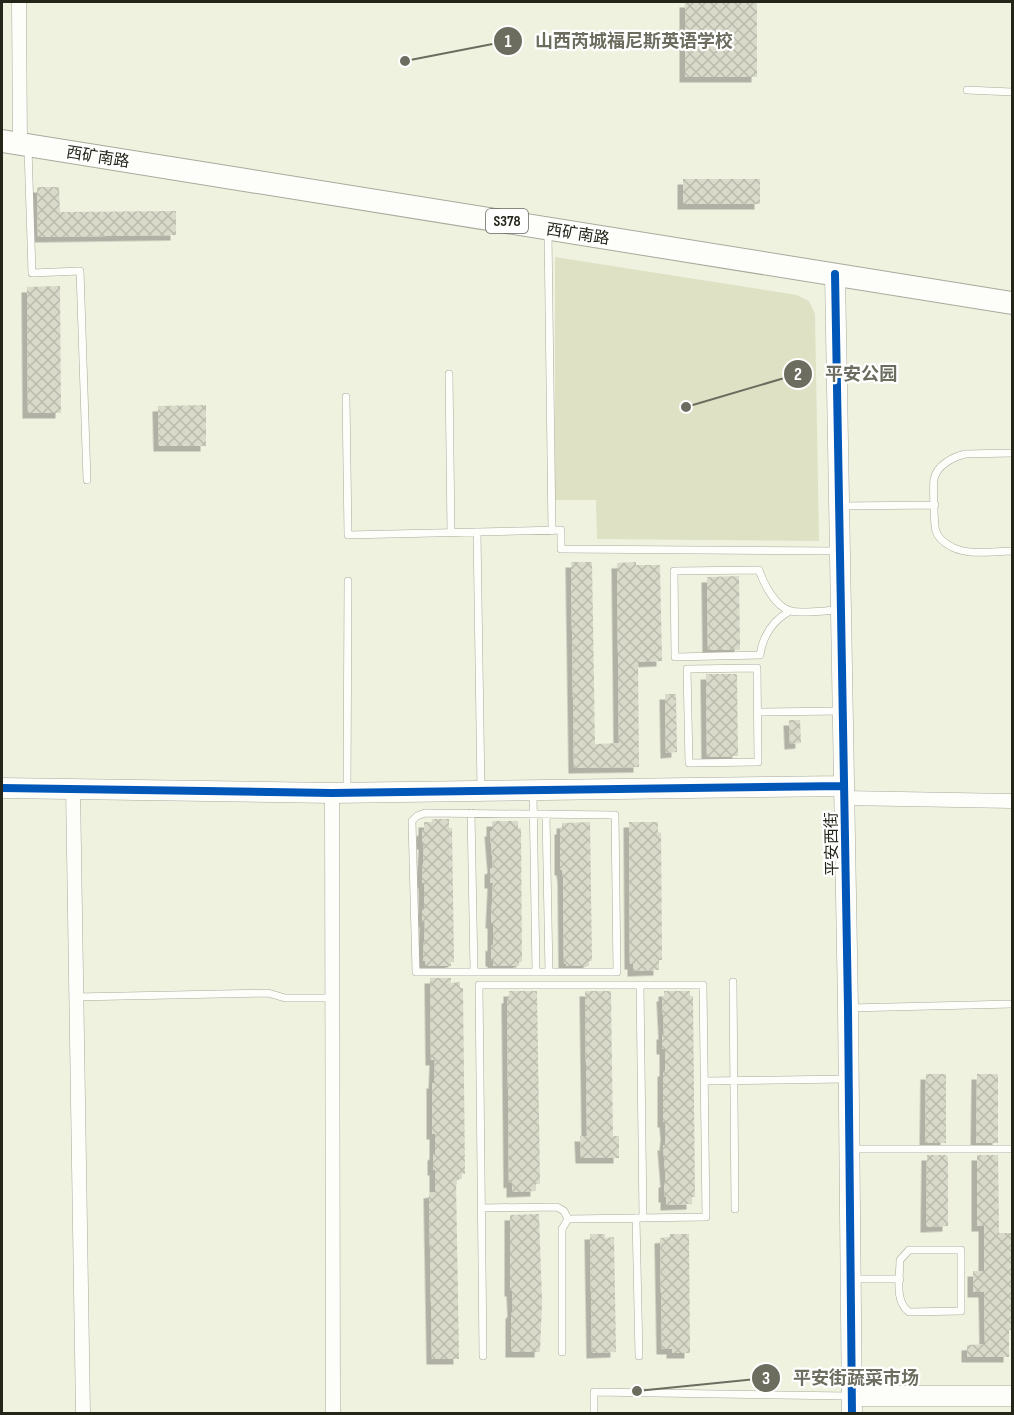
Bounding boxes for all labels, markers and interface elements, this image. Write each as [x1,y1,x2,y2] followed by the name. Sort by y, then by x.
[493,23,745,59] callout: 山西芮城福尼斯英语学校
[504,31,512,52] text: 1
[535,31,733,52] text: 山西芮城福尼斯英语学校
[65,143,131,172] street label: 西矿南路
[486,209,528,233] road number: S378
[545,220,611,249] street label: 西矿南路
[783,356,909,392] callout: 平安公园
[794,364,802,385] text: 2
[825,364,897,385] text: 平安公园
[822,812,843,876] street label: 平安西街
[751,1360,931,1396] callout: 平安街蔬菜市场
[762,1368,770,1389] text: 3
[793,1368,919,1389] text: 平安街蔬菜市场

